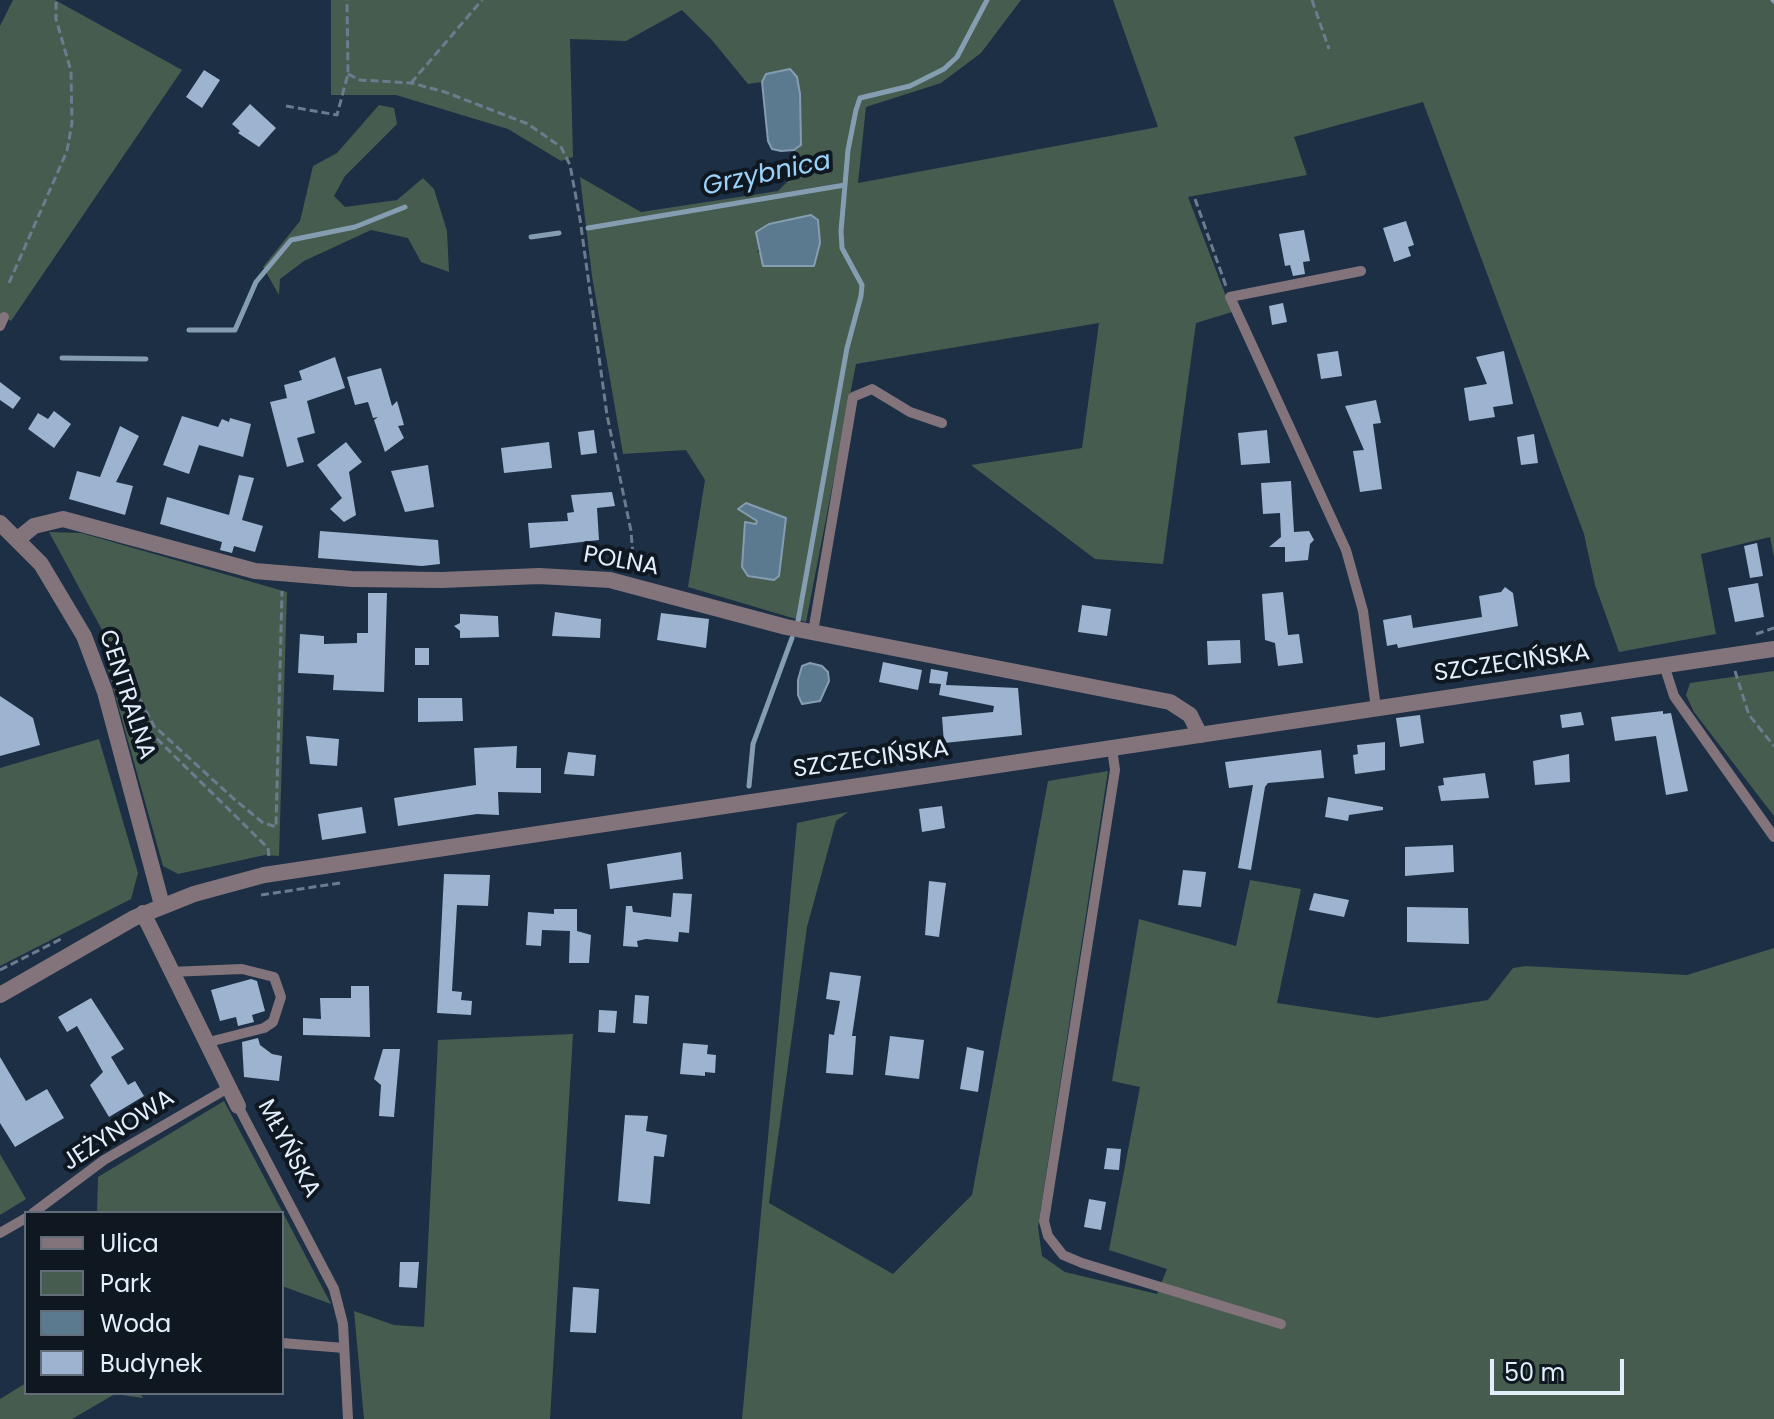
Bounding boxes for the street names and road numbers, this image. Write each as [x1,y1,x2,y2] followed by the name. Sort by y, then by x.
[581,541,661,583] street label: POLNA
[91,626,161,764] street label: CENTRALNA
[1432,639,1592,689] street label: SZCZECIŃSKA
[791,735,951,785] street label: SZCZECIŃSKA
[58,1084,180,1178] street label: JEŻYNOWA
[250,1095,326,1203] street label: MŁYŃSKA

